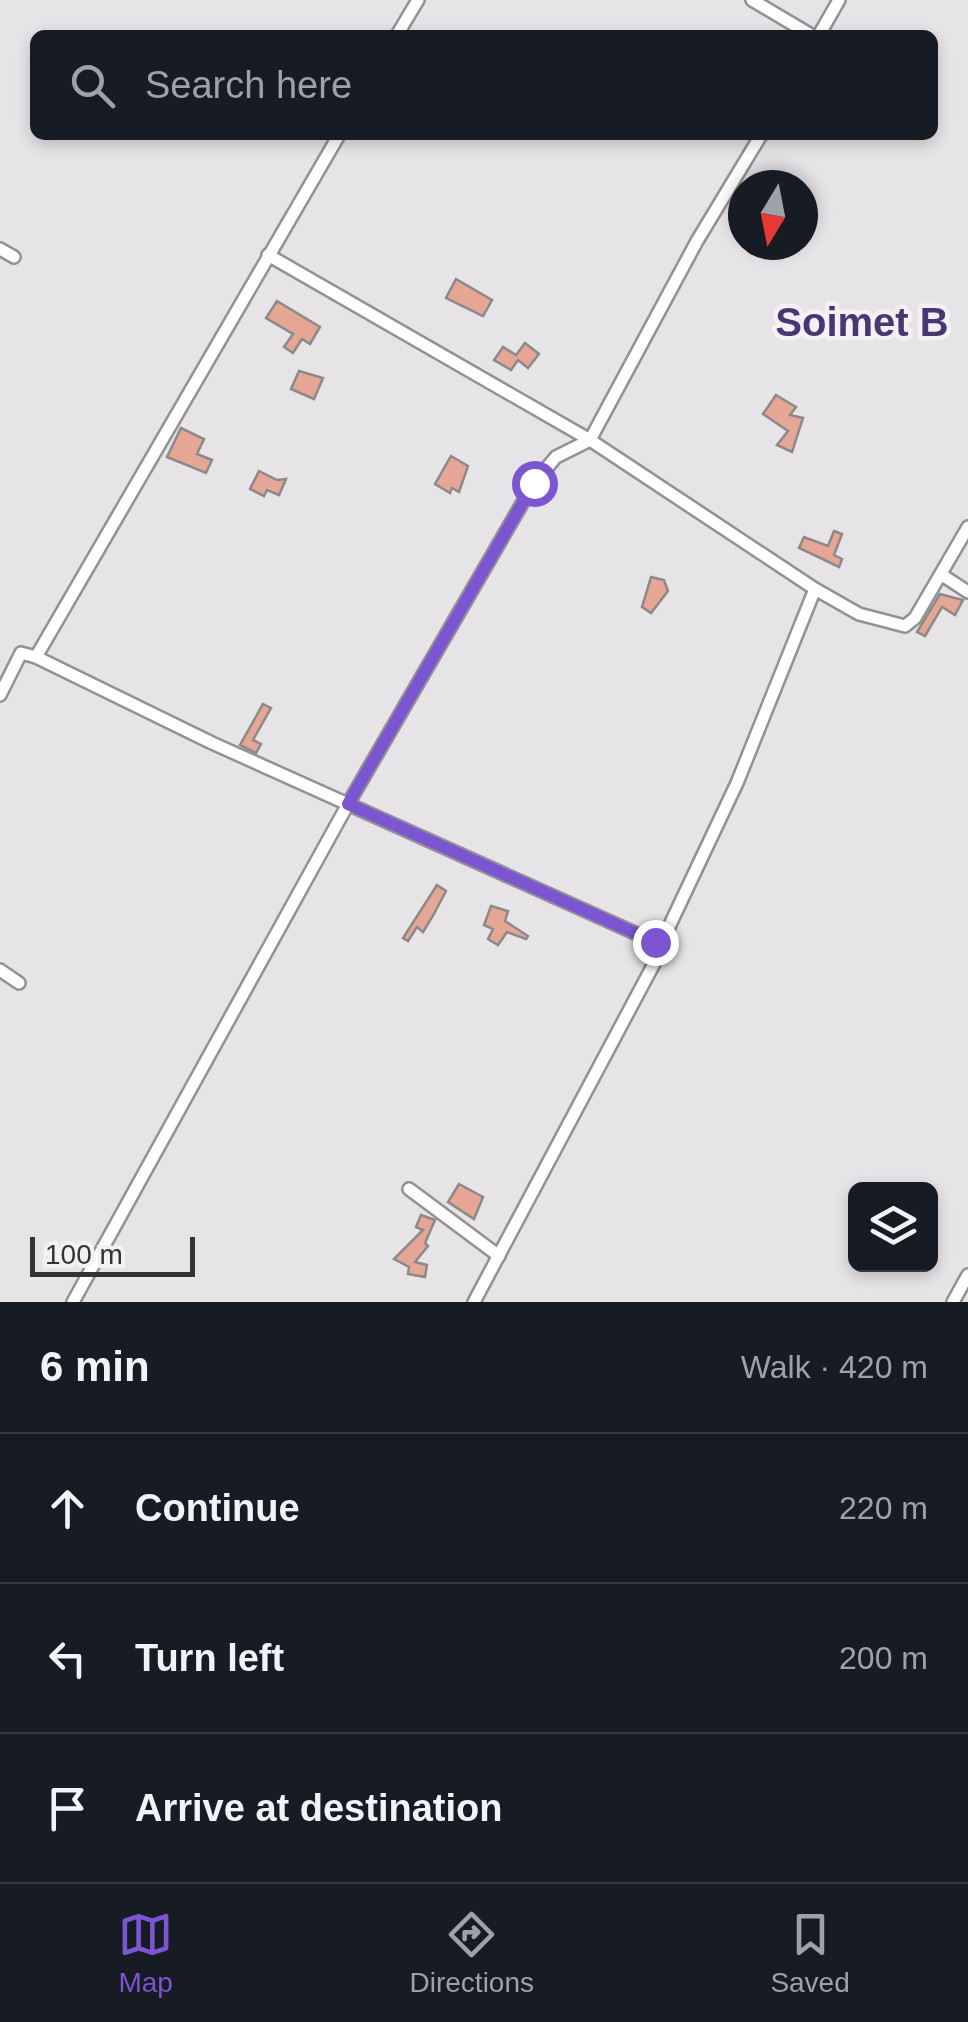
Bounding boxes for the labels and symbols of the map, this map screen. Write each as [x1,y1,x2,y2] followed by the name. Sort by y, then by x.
[728,170,818,260] north arrow
[775,300,949,344] district label: Soimet B
[512,461,558,507] route start
[633,920,679,966] route end
[30,1232,195,1276] scale bar

